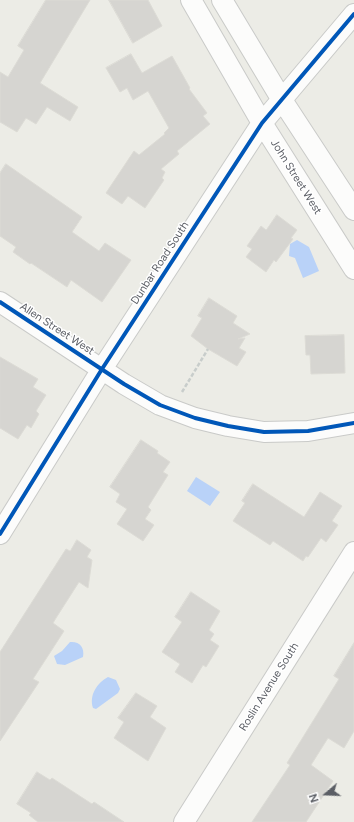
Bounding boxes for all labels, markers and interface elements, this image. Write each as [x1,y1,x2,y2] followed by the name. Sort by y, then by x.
[268,137,324,217] street label: John Street West
[128,219,192,307] street label: Dunbar Road South
[17,300,97,358] street label: Allen Street West
[236,640,302,734] street label: Roslin Avenue South
[306,774,346,814] north arrow
[307,792,322,804] text: N

